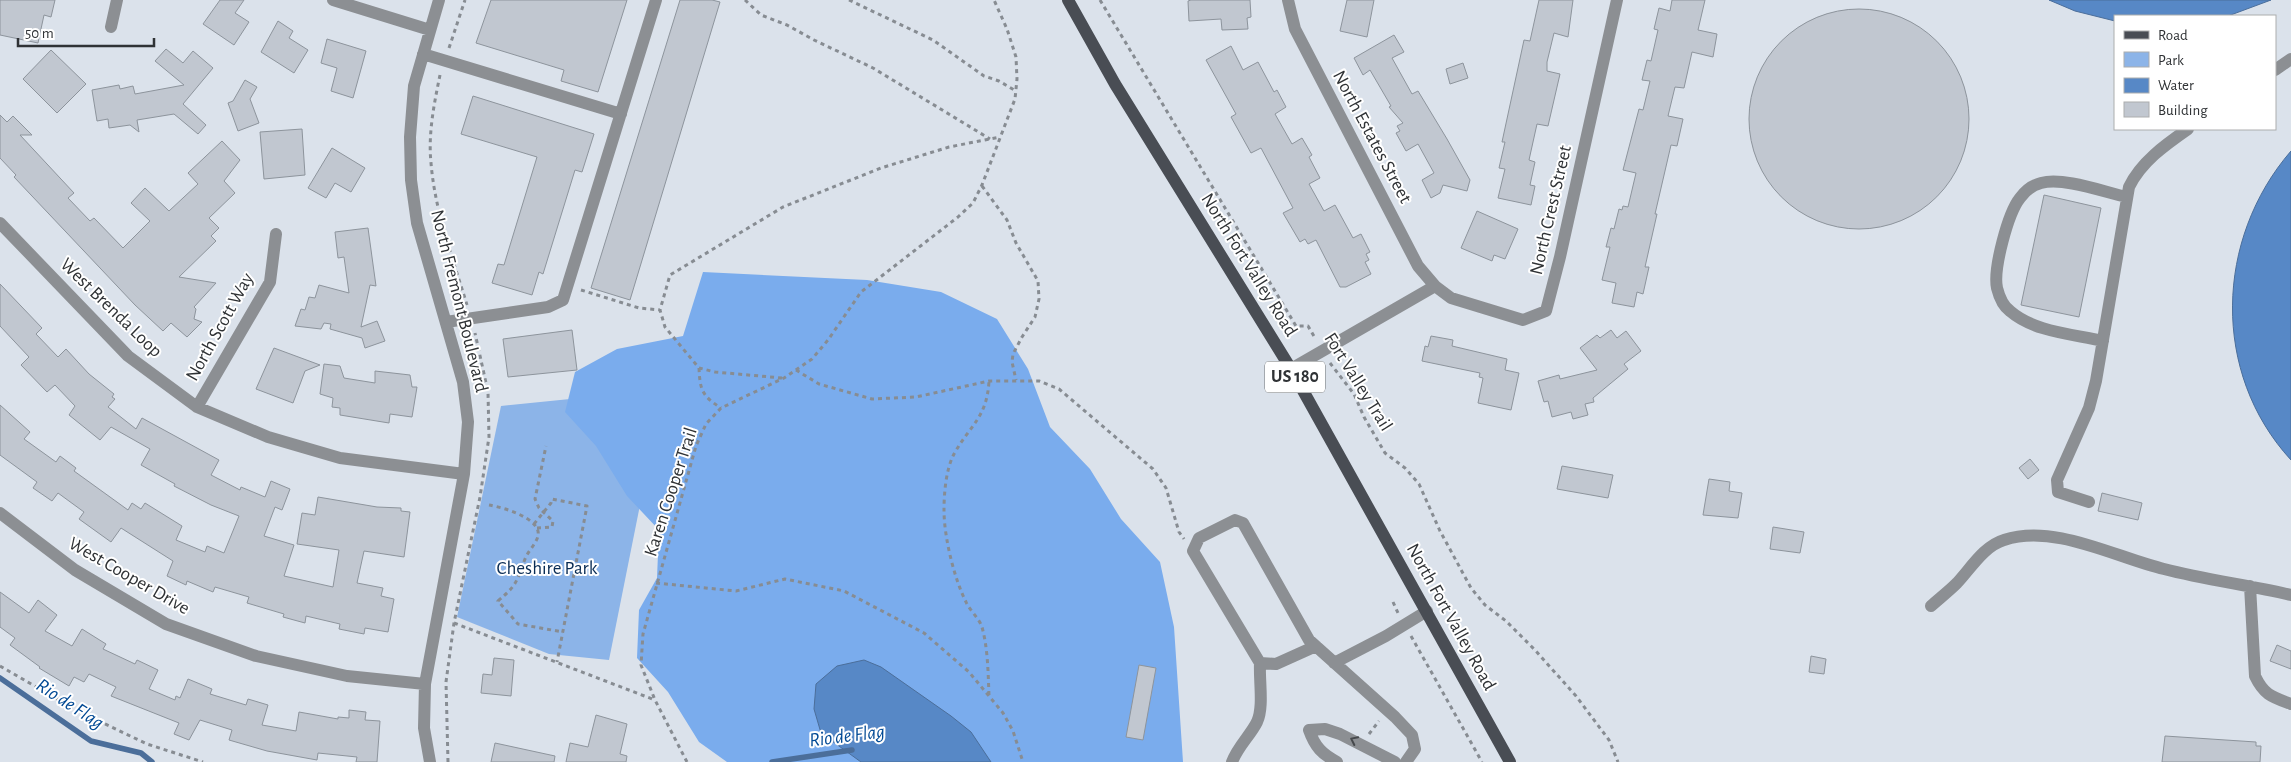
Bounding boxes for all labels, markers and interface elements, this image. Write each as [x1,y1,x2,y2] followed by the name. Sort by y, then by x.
[18,15,154,47] scale bar
[2114,15,2276,130] legend
[25,26,54,41] text: 50 m
[2158,28,2188,43] text: Road
[2158,53,2184,68] text: Park
[1329,67,1415,207] street label: North Estates Street
[2158,78,2194,93] text: Water
[2158,103,2208,118] text: Building
[1527,143,1575,277] street label: North Crest Street
[1197,190,1301,340] street label: North Fort Valley Road
[427,208,491,394] street label: North Fremont Boulevard
[56,255,166,361] street label: West Brenda Loop
[183,270,257,384] street label: North Scott Way
[1320,329,1396,435] street label: Fort Valley Trail
[1265,362,1325,392] road number: US 180
[641,425,701,559] street label: Karen Cooper Trail
[65,534,193,618] street label: West Cooper Drive
[1403,540,1499,694] street label: North Fort Valley Road
[497,559,598,578] park label: Cheshire Park
[33,675,107,733] water label: Rio de Flag
[808,721,886,751] water label: Rio de Flag
[1350,736,1359,747] one-way arrow

